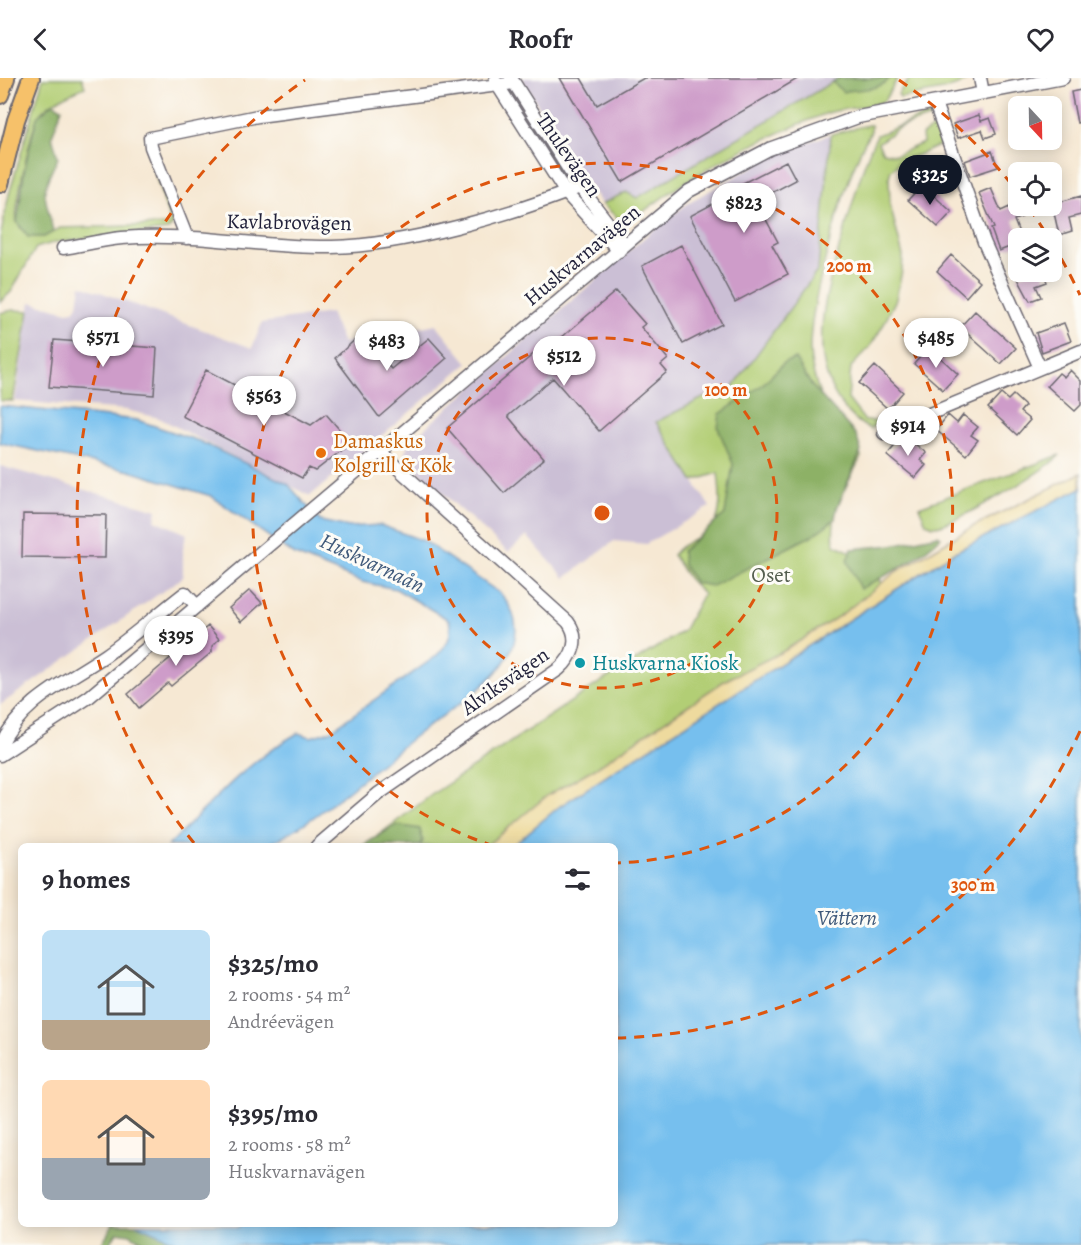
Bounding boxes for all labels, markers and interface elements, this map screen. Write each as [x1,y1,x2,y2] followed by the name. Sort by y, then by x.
[508,21,573,57] text: Roofr
[24,23,57,56] icon: back
[1024,23,1057,56] icon: heart
[1008,96,1062,150] north arrow
[1008,96,1062,282] map controls
[530,107,608,203] street label: Thulevägen
[894,155,966,206] pin: $325
[912,161,948,188] text: $325
[1008,162,1062,216] button: locate
[708,183,780,234] pin: $823
[725,189,763,216] text: $823
[518,198,646,312] street label: Huskvarnavägen
[226,207,352,237] street label: Kavlabrovägen
[1008,228,1062,282] button: layers
[826,254,872,278] text: 200 m
[67,317,139,368] pin: $571
[900,318,972,369] pin: $485
[351,321,423,372] pin: $483
[86,323,120,350] text: $571
[918,324,954,351] text: $485
[369,327,405,354] text: $483
[528,336,600,387] pin: $512
[547,342,581,369] text: $512
[228,376,300,427] pin: $563
[705,378,747,402] text: 100 m
[246,382,282,409] text: $563
[872,406,944,457] pin: $914
[890,412,926,439] text: $914
[333,427,453,479] place label: Damaskus Kolgrill & Kök
[314,446,328,460] marker: Damaskus Kolgrill & Kök
[592,503,612,523] centre of rings
[315,526,429,600] water label: Huskvarnaån
[751,561,791,589] park label: Oset
[140,616,212,667] pin: $395
[158,622,194,649] text: $395
[455,640,555,722] street label: Alviksvägen
[592,649,739,677] place label: Huskvarna Kiosk
[573,656,587,670] marker: Huskvarna Kiosk
[42,862,131,897] text: 9 homes
[561,863,594,896] icon: filters
[951,873,995,897] text: 300 m
[817,903,877,933] water label: Vättern
[228,946,319,981] text: $325/mo
[90,954,162,1026] icon: home
[228,981,350,1008] text: 2 rooms · 54 m²
[228,1008,334,1035] text: Andréevägen
[228,1096,318,1131] text: $395/mo
[90,1104,162,1176] icon: home
[228,1131,351,1158] text: 2 rooms · 58 m²
[228,1158,365,1185] text: Huskvarnavägen

